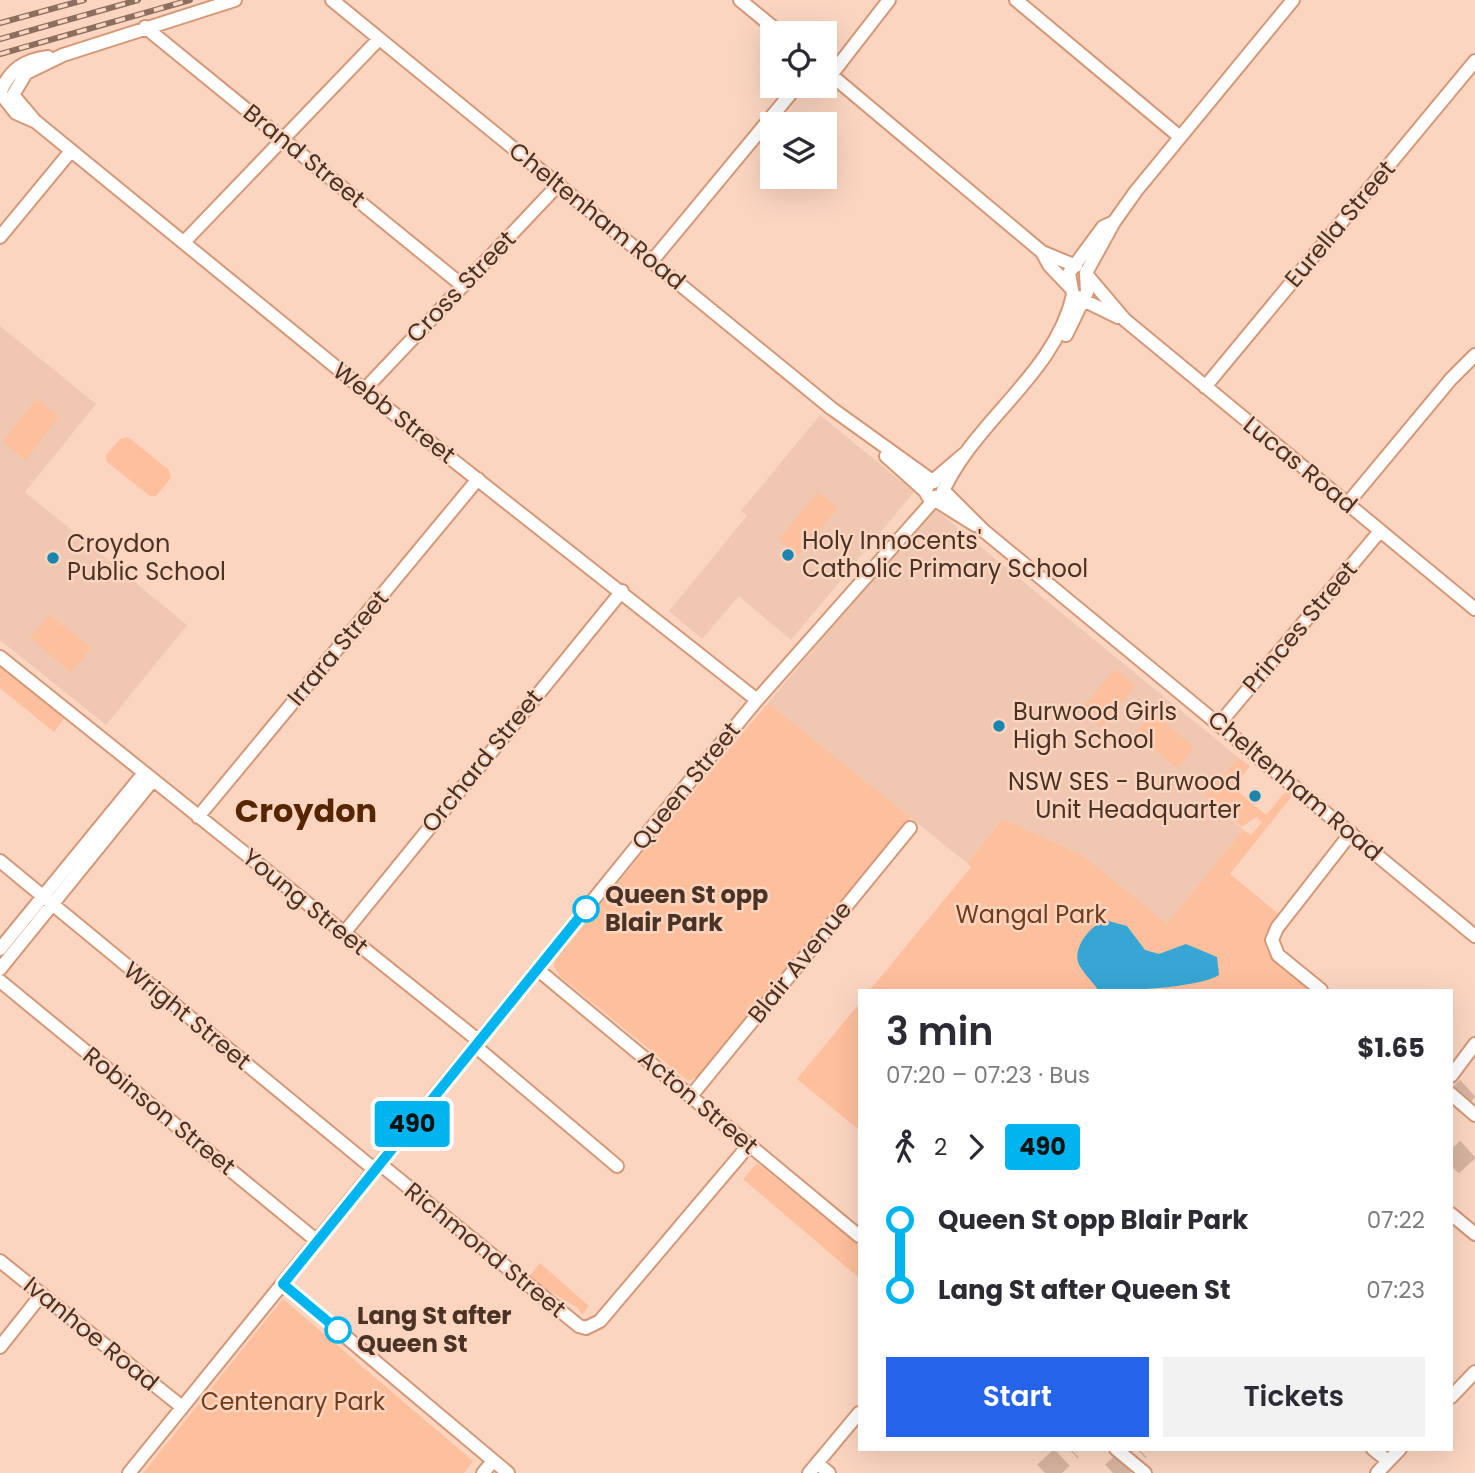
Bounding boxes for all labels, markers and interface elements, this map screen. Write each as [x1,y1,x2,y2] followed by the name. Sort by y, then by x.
[760,21,837,189] map controls
[760,21,837,98] button: locate
[236,96,372,215] street label: Brand Street
[760,112,837,189] button: layers
[502,134,693,297] street label: Cheltenham Road
[1277,153,1402,294] street label: Eurella Street
[399,223,523,350] street label: Cross Street
[326,354,463,471] street label: Webb Street
[1236,408,1364,521] street label: Lucas Road
[802,524,1088,585] place label: Holy Innocents' Catholic Primary School
[67,527,226,588] place label: Croydon Public School
[780,547,796,563] marker: Holy Innocents' Catholic Primary School
[45,550,61,566] marker: Croydon Public School
[1235,554,1365,700] street label: Princes Street
[279,583,396,713] street label: Irrara Street
[413,682,550,839] street label: Orchard Street
[1013,695,1177,756] place label: Burwood Girls High School
[1201,703,1390,869] street label: Cheltenham Road
[624,715,748,857] street label: Queen Street
[991,718,1007,734] marker: Burwood Girls High School
[1008,765,1241,826] place label: NSW SES - Burwood Unit Headquarter
[235,788,377,833] district label: Croydon
[1247,788,1263,804] marker: NSW SES - Burwood Unit Headquarter
[235,841,375,963] street label: Young Street
[605,878,768,939] place label: Queen St opp Blair Park
[740,894,859,1030] street label: Blair Avenue
[573,896,599,922] marker: Queen St opp Blair Park
[955,898,1107,931] park label: Wangal Park
[117,954,258,1077] street label: Wright Street
[886,1005,993,1058] text: 3 min
[1357,1030,1425,1066] text: $1.65
[76,1039,243,1182] street label: Robinson Street
[631,1042,765,1161] street label: Acton Street
[886,1059,1090,1091] text: 07:20 – 07:23 · Bus
[372,1101,452,1147] line badge: 490
[389,1107,435,1140] text: 490
[886,1128,924,1166] icon: walk
[957,1128,995,1166] icon: forward
[1019,1130,1066,1163] text: 490
[934,1131,947,1163] text: 2
[398,1174,573,1325] street label: Richmond Street
[938,1202,1248,1238] text: Queen St opp Blair Park
[1367,1204,1425,1236] text: 07:22
[17,1269,166,1398] street label: Ivanhoe Road
[938,1272,1231,1308] text: Lang St after Queen St
[1366,1274,1425,1306] text: 07:23
[357,1299,512,1360] place label: Lang St after Queen St
[325,1317,351,1343] marker: Lang St after Queen St
[886,1357,1149,1437] button: Start
[1163,1357,1425,1437] button: Tickets
[201,1385,386,1418] park label: Centenary Park

